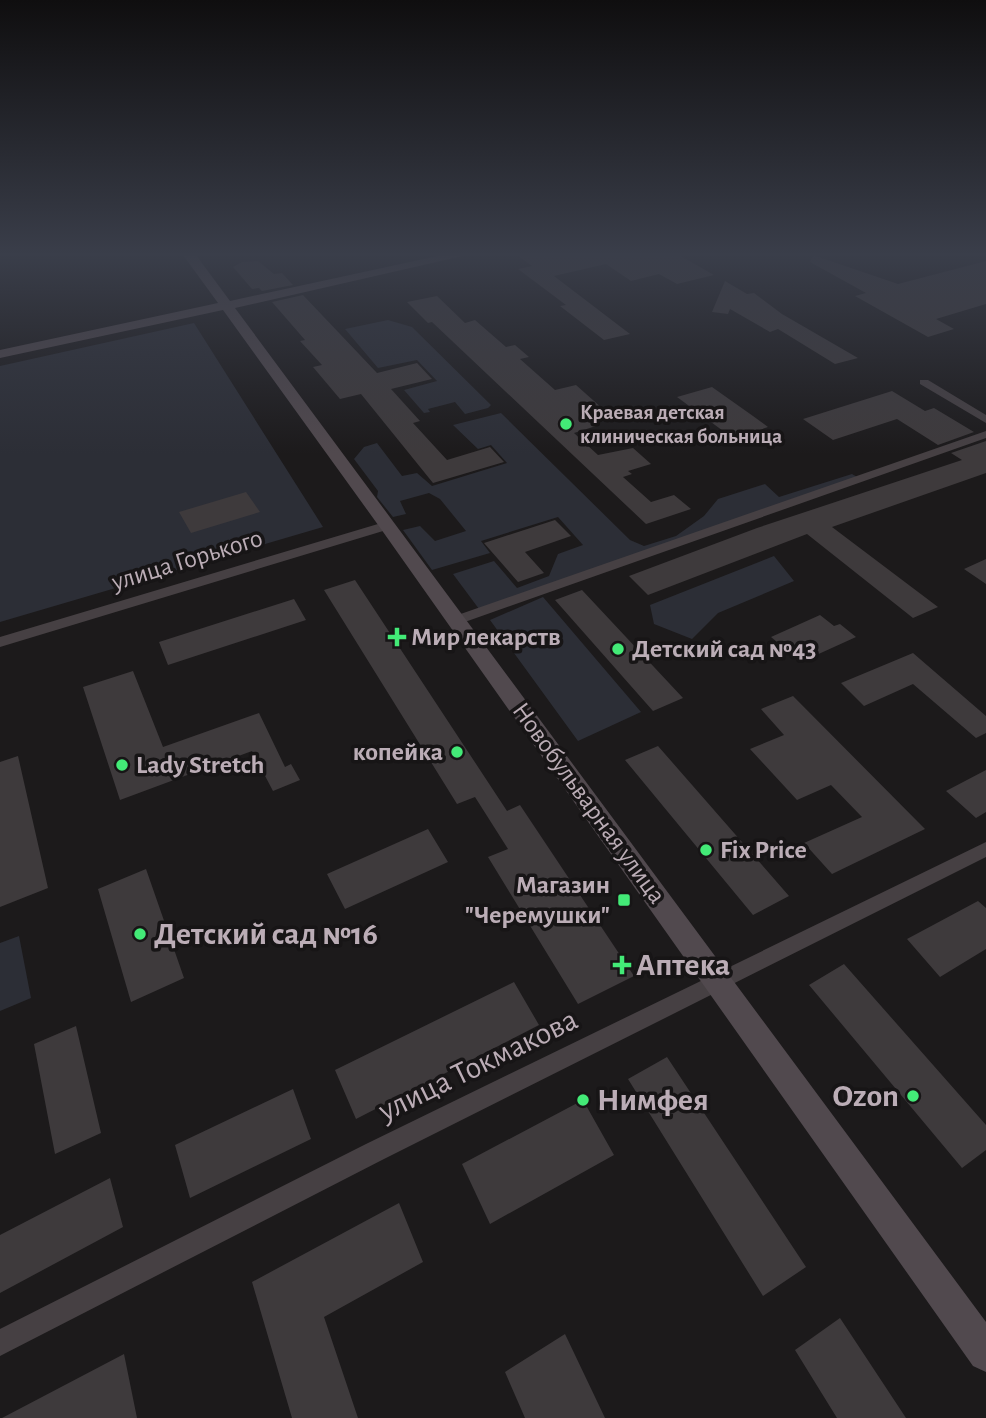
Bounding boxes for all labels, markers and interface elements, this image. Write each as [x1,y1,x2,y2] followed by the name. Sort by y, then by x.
[580,402,782,447] place label: Краевая детская клиническая больница
[558,416,574,432] marker: Краевая детская клиническая больница
[108,525,265,596] street label: улица Горького
[411,624,561,650] place label: Мир лекарств
[389,629,405,645] marker: Мир лекарств
[632,636,816,662] place label: Детский сад №43
[610,641,626,657] marker: Детский сад №43
[508,698,671,908] street label: Новобульварная улица
[353,739,443,765] place label: копейка
[449,744,465,760] marker: копейка
[136,752,264,778] place label: Lady Stretch
[114,757,130,773] marker: Lady Stretch
[720,837,807,863] place label: Fix Price
[698,842,714,858] marker: Fix Price
[465,872,610,928] place label: Магазин "Черемушки"
[616,892,632,908] marker: Магазин "Черемушки"
[154,918,378,950] place label: Детский сад №16
[132,926,148,942] marker: Детский сад №16
[636,949,730,981] place label: Аптека
[614,957,630,973] marker: Аптека
[373,1003,583,1127] street label: улица Токмакова
[833,1080,899,1112] place label: Ozon
[597,1084,709,1116] place label: Нимфея
[905,1088,921,1104] marker: Ozon
[575,1092,591,1108] marker: Нимфея

